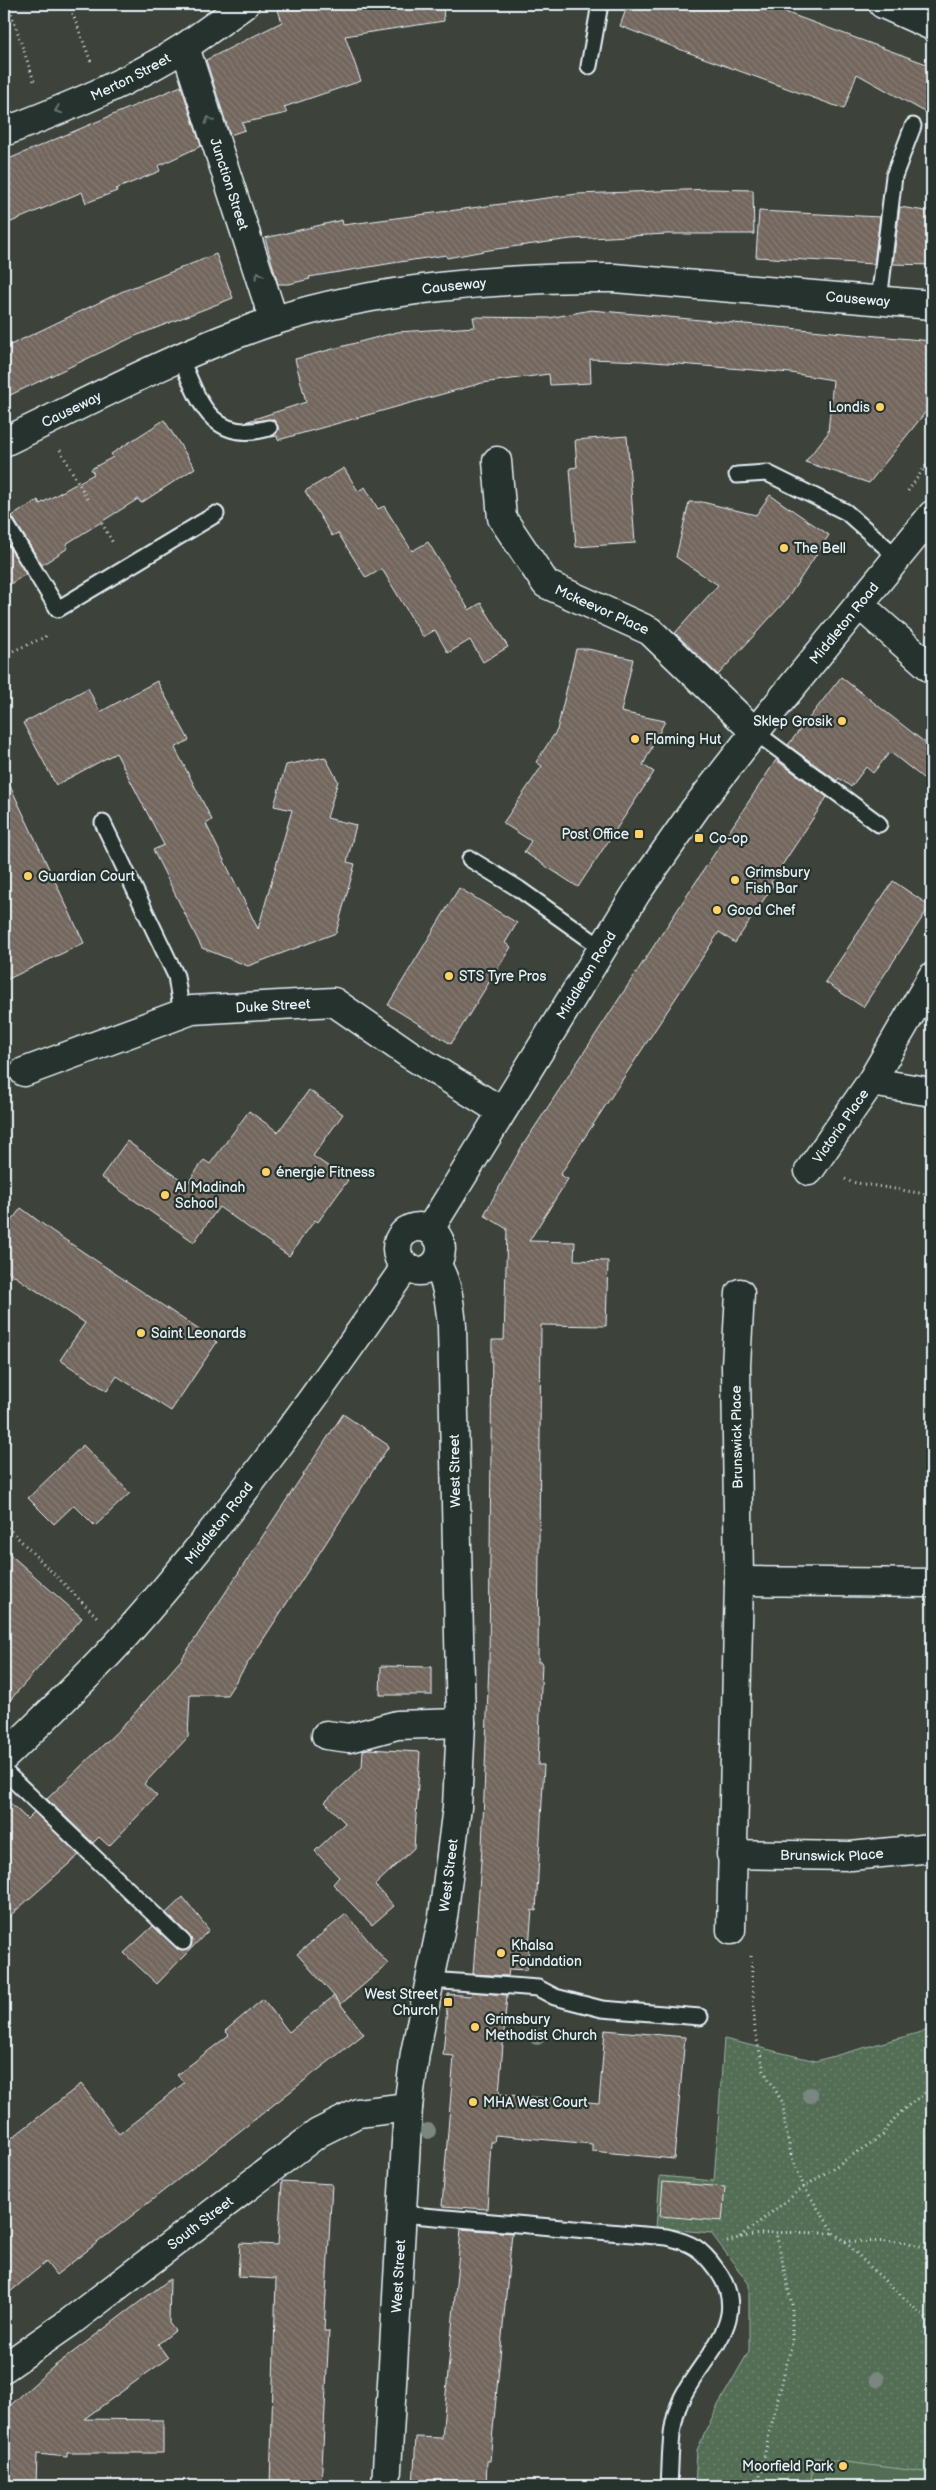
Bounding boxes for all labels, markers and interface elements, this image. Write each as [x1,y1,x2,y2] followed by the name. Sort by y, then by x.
[88,49,174,104] street label: Merton Street
[54,104,63,115] one-way arrow
[205,117,215,125] one-way arrow
[207,136,253,233] street label: Junction Street
[254,271,264,280] one-way arrow
[421,274,488,298] street label: Causeway
[825,288,891,310] street label: Causeway
[39,387,105,431] street label: Causeway
[828,399,870,416] place label: Londis
[874,401,886,413] marker: Londis
[794,540,846,557] place label: The Bell
[778,542,790,554] marker: The Bell
[806,579,882,667] street label: Middleton Road
[552,581,652,638] street label: Mckeevor Place
[753,713,832,730] place label: Sklep Grosik
[836,715,848,727] marker: Sklep Grosik
[645,731,722,748] place label: Flaming Hut
[629,733,641,745] marker: Flaming Hut
[561,826,629,843] place label: Post Office
[633,828,645,840] marker: Post Office
[709,830,748,847] place label: Co-op
[693,832,705,844] marker: Co-op
[745,864,811,897] place label: Grimsbury Fish Bar
[38,868,136,885] place label: Guardian Court
[22,870,34,882] marker: Guardian Court
[729,874,741,886] marker: Grimsbury Fish Bar
[727,902,796,919] place label: Good Chef
[711,904,723,916] marker: Good Chef
[553,928,619,1022] street label: Middleton Road
[459,968,546,985] place label: STS Tyre Pros
[443,970,455,982] marker: STS Tyre Pros
[235,995,311,1016] street label: Duke Street
[809,1085,872,1166] street label: Victoria Place
[276,1164,375,1181] place label: énergie Fitness
[260,1166,272,1178] marker: énergie Fitness
[175,1179,246,1212] place label: Al Madinah School
[159,1189,171,1201] marker: Al Madinah School
[151,1325,246,1342] place label: Saint Leonards
[135,1327,147,1339] marker: Saint Leonards
[728,1385,746,1489] street label: Brunswick Place
[446,1433,464,1508] street label: West Street
[181,1478,256,1567] street label: Middleton Road
[435,1837,461,1913] street label: West Street
[780,1844,884,1865] street label: Brunswick Place
[511,1937,582,1970] place label: Khalsa Foundation
[495,1947,507,1959] marker: Khalsa Foundation
[365,1986,439,2019] place label: West Street Church
[442,1996,454,2008] marker: West Street Church
[485,2011,597,2044] place label: Grimsbury Methodist Church
[469,2021,481,2033] marker: Grimsbury Methodist Church
[483,2094,588,2111] place label: MHA West Court
[467,2096,479,2108] marker: MHA West Court
[164,2192,237,2253] street label: South Street
[388,2238,409,2314] street label: West Street
[742,2458,833,2475] place label: Moorfield Park
[837,2460,849,2472] marker: Moorfield Park

